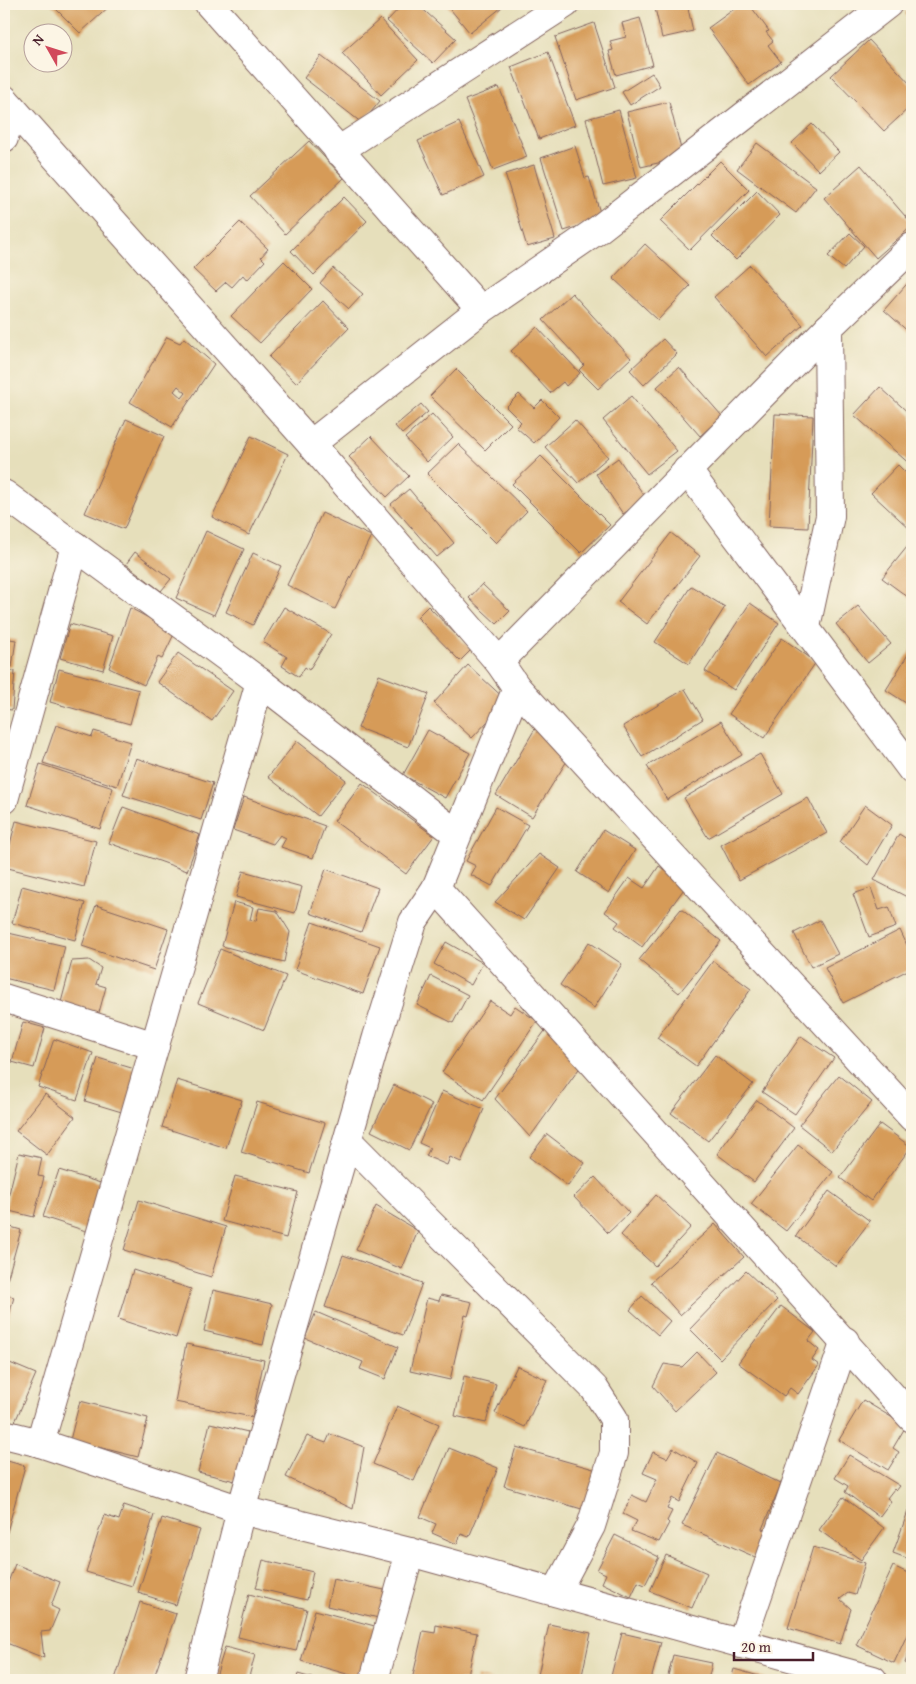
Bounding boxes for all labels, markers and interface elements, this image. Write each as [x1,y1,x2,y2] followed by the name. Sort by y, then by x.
[22,22,72,72] north arrow
[27,29,49,50] text: N
[734,1629,812,1661] scale bar
[741,1636,772,1657] text: 20 m

